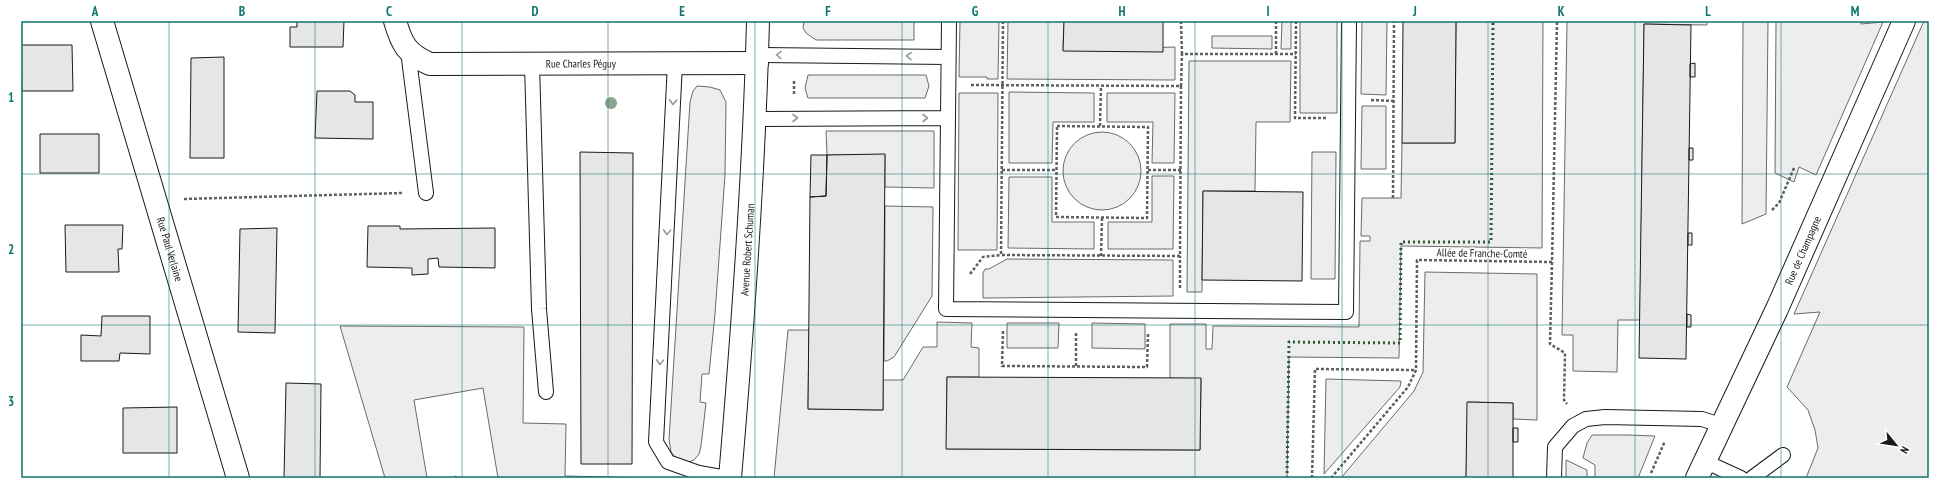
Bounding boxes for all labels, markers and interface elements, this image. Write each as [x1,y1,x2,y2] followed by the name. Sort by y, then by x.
[91,3,99,20] text: A
[239,3,245,20] text: B
[386,3,392,20] text: C
[532,3,539,20] text: D
[679,3,685,20] text: E
[825,3,831,20] text: F
[972,3,979,20] text: G
[1119,3,1126,20] text: H
[1266,3,1270,20] text: I
[1412,3,1417,20] text: J
[1558,3,1565,20] text: K
[1705,3,1711,20] text: L
[1851,3,1860,20] text: M
[776,51,782,59] one-way arrow
[906,52,912,60] one-way arrow
[546,56,617,71] street label: Rue Charles Péguy
[8,89,14,106] text: 1
[669,99,678,105] one-way arrow
[792,114,798,123] one-way arrow
[922,114,928,122] one-way arrow
[737,203,757,296] street label: Avenue Robert Schuman
[1782,214,1824,287] street label: Rue de Champagne
[154,215,186,283] street label: Rue Paul Verlaine
[662,229,671,235] one-way arrow
[8,241,14,258] text: 2
[1437,245,1528,261] street label: Allée de Franche-Comté
[655,359,664,365] one-way arrow
[8,393,14,410] text: 3
[1876,425,1916,465] north arrow
[1897,444,1912,456] text: N

